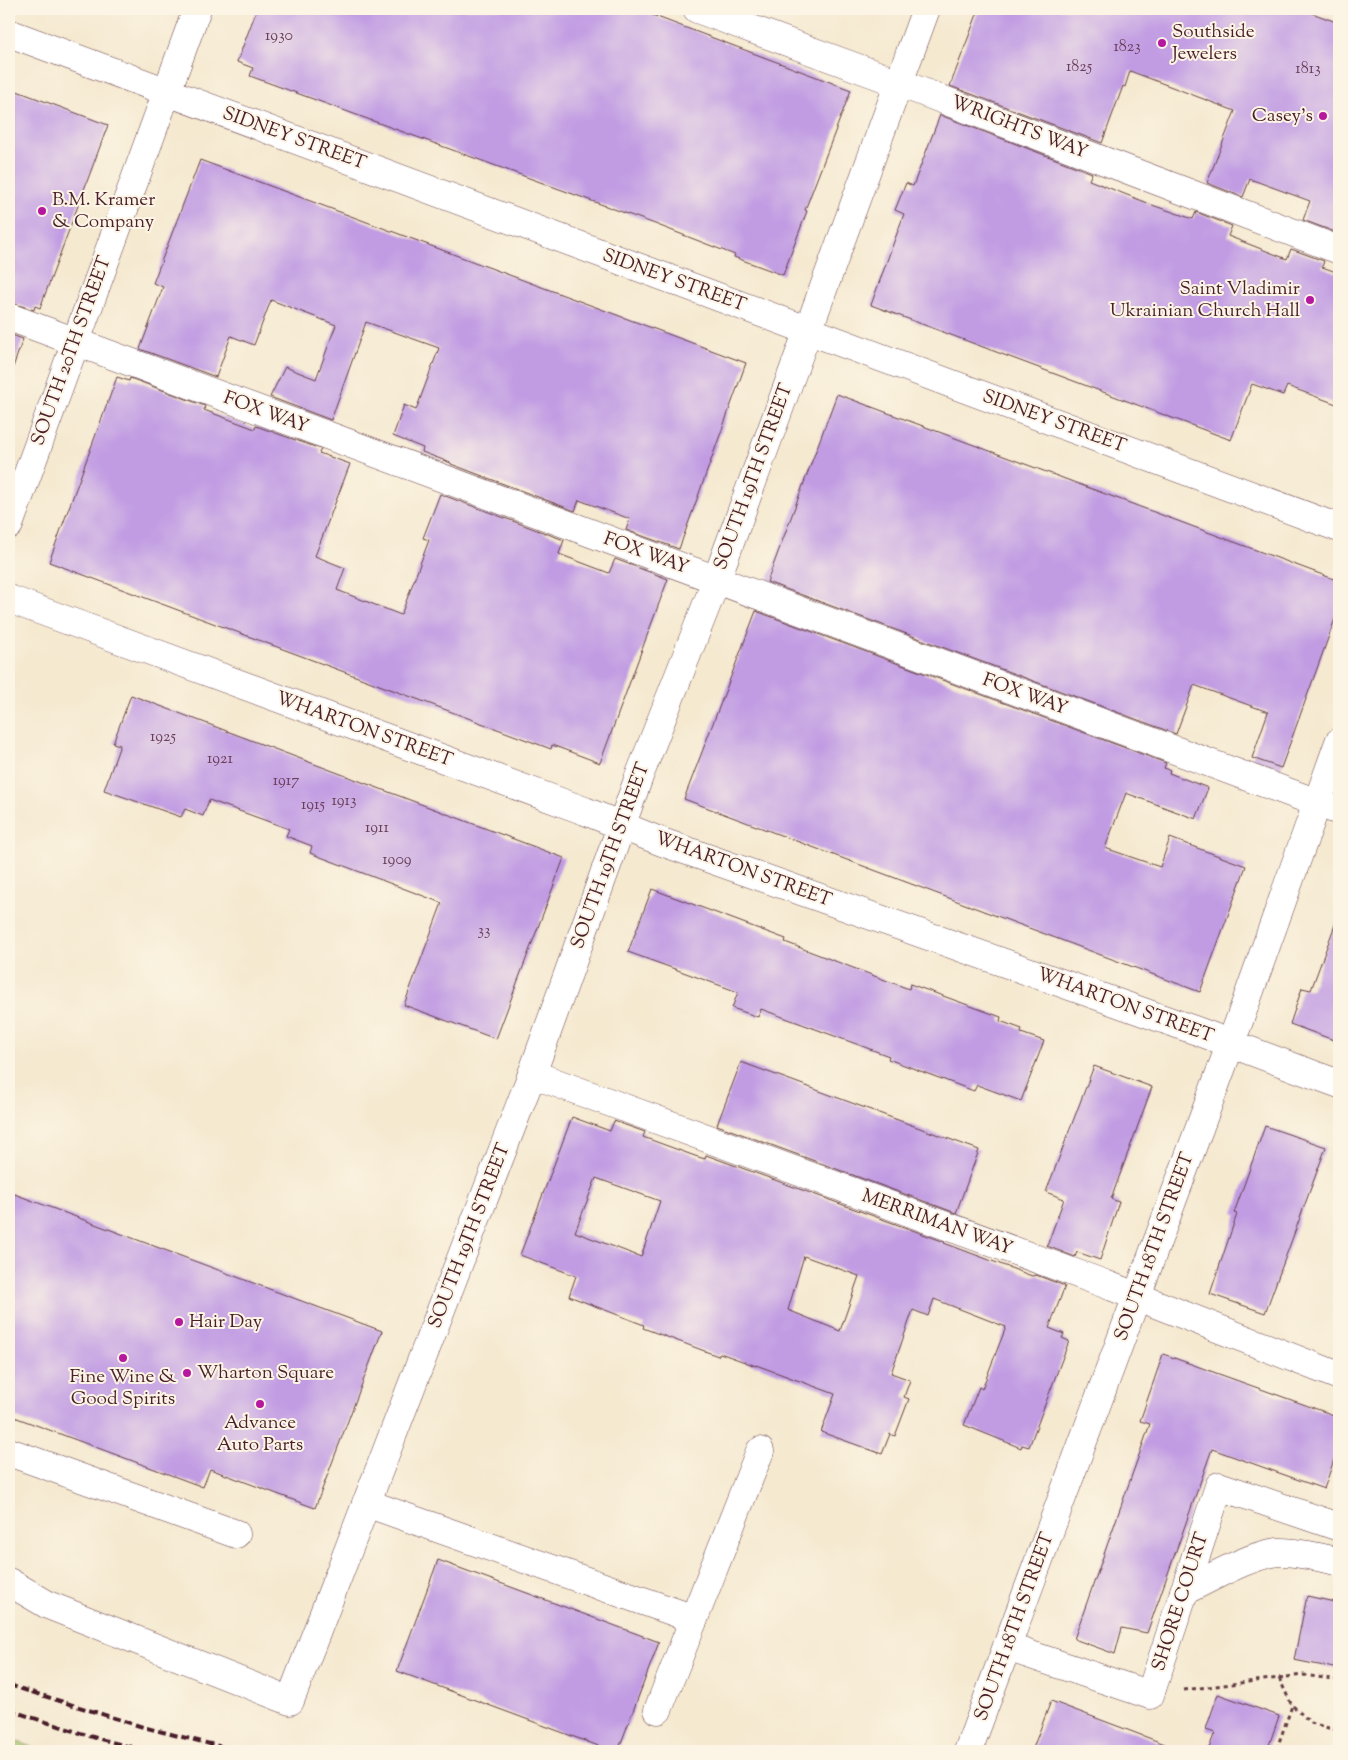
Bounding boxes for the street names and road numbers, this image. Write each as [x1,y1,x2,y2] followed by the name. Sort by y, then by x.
[947,89,1092,167] street label: WRIGHTS WAY
[218,100,370,178] street label: SIDNEY STREET
[598,242,750,320] street label: SIDNEY STREET
[25,253,119,449] street label: SOUTH 20TH STREET
[708,380,800,574] street label: SOUTH 19TH STREET
[978,383,1130,461] street label: SIDNEY STREET
[220,385,313,441] street label: FOX WAY
[600,526,693,582] street label: FOX WAY
[979,667,1072,723] street label: FOX WAY
[272,685,456,775] street label: WHARTON STREET
[565,759,657,953] street label: SOUTH 19TH STREET
[651,825,835,915] street label: WHARTON STREET
[1033,961,1217,1051] street label: WHARTON STREET
[422,1140,518,1332] street label: SOUTH 19TH STREET
[1108,1149,1202,1345] street label: SOUTH 18TH STREET
[858,1183,1017,1263] street label: MERRIMAN WAY
[968,1529,1062,1725] street label: SOUTH 18TH STREET
[1146,1529,1216,1675] street label: SHORE COURT

